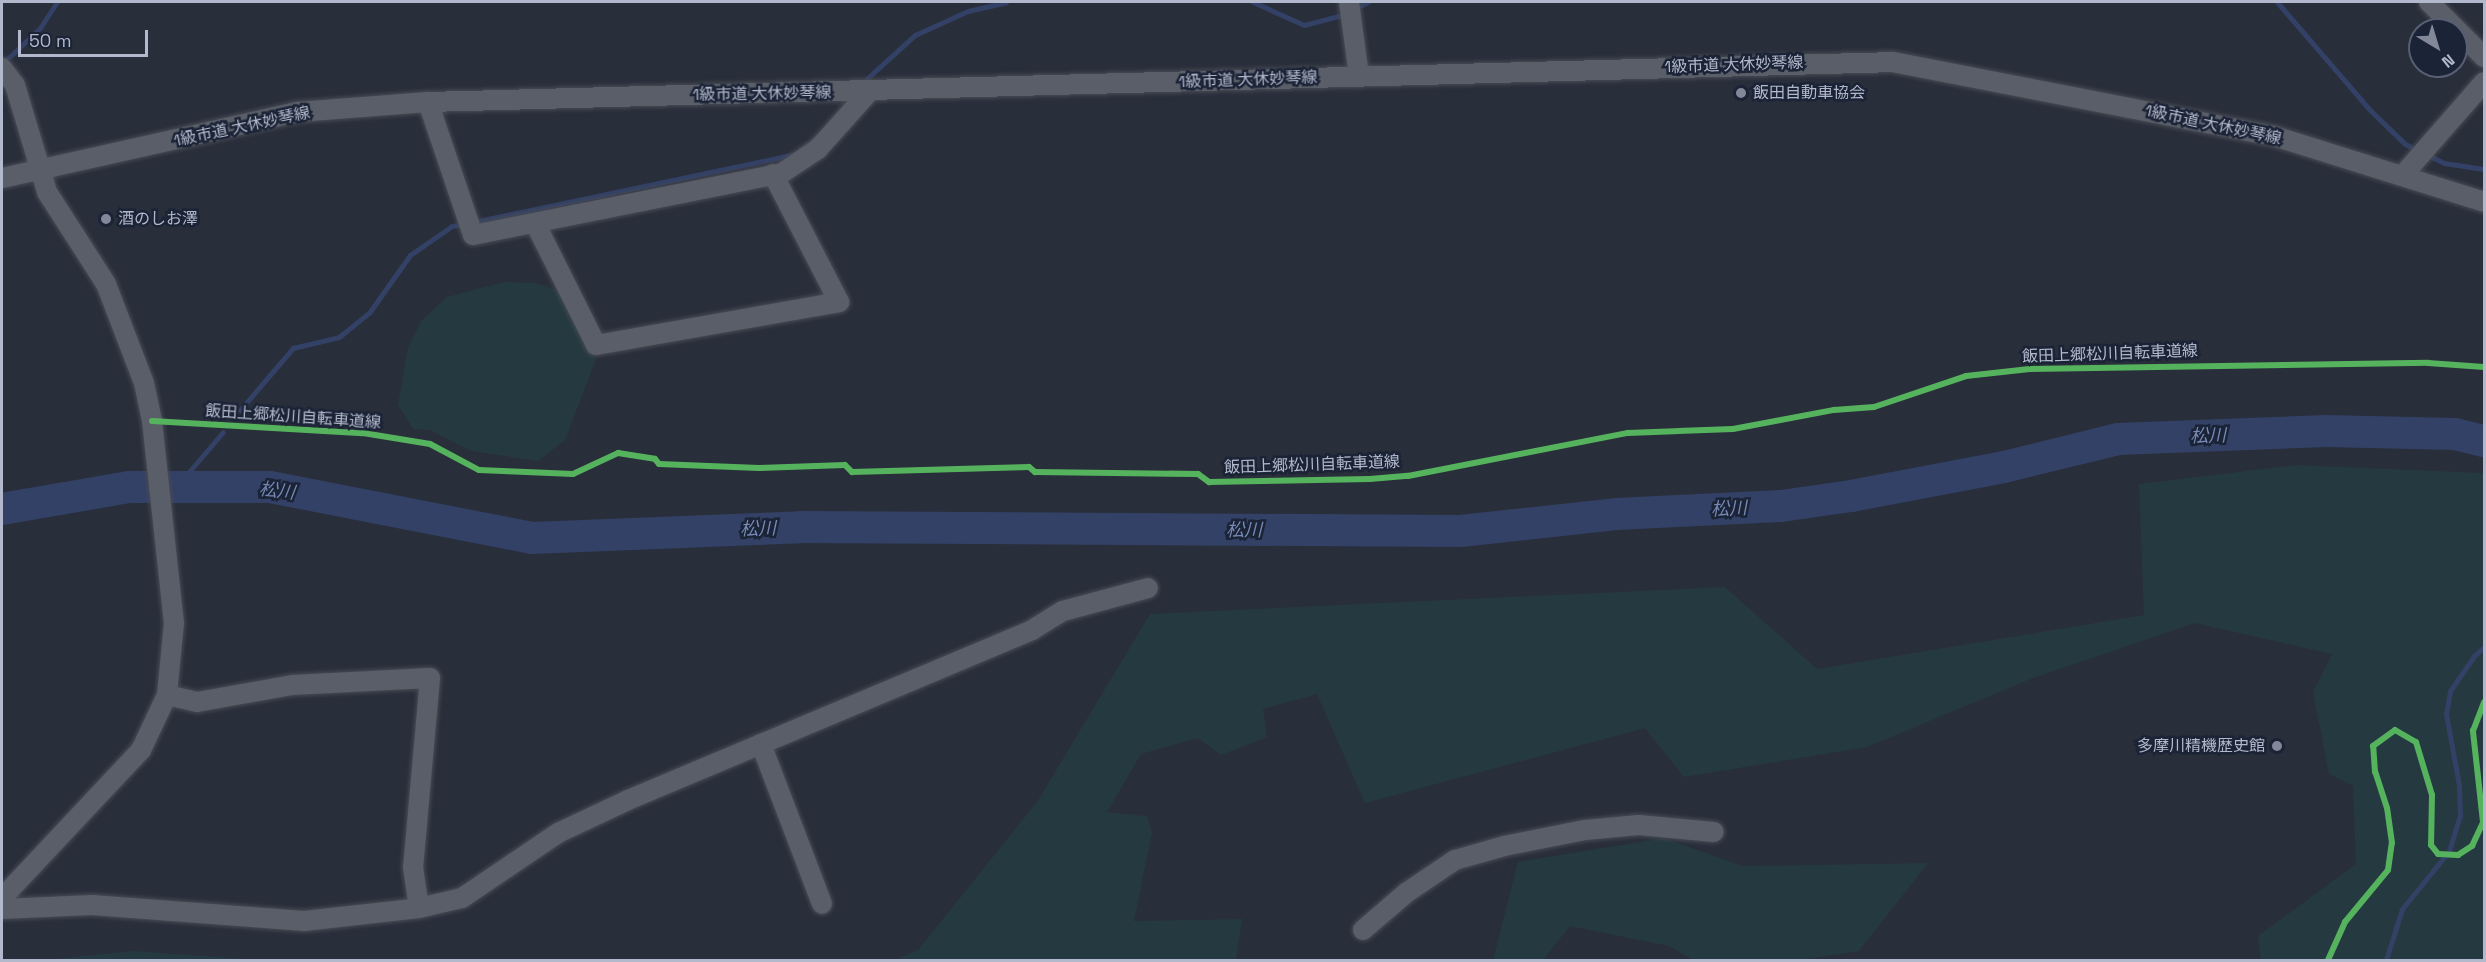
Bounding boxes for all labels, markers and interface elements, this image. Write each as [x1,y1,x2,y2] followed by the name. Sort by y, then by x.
[21,18,152,56] scale bar
[2408,18,2468,78] north arrow
[29,29,71,52] text: 50 m
[2437,49,2459,73] text: N
[1664,53,1804,77] street label: 1級市道 大休妙琴線
[1178,68,1318,92] street label: 1級市道 大休妙琴線
[692,83,832,105] street label: 1級市道 大休妙琴線
[1753,83,1865,103] place label: 飯田自動車協会
[1734,86,1748,100] marker: 飯田自動車協会
[2143,101,2283,149] street label: 1級市道 大休妙琴線
[172,103,312,151] street label: 1級市道 大休妙琴線
[118,209,198,229] place label: 酒のしお澤
[99,212,113,226] marker: 酒のしお澤
[2022,341,2198,367] street label: 飯田上郷松川自転車道線
[205,401,381,433] street label: 飯田上郷松川自転車道線
[2190,425,2226,447] water label: 松川
[1224,452,1400,478] street label: 飯田上郷松川自転車道線
[258,478,296,504] water label: 松川
[1710,497,1748,521] water label: 松川
[740,518,776,540] water label: 松川
[1226,519,1262,541] water label: 松川
[2137,736,2265,756] place label: 多摩川精機歴史館
[2270,739,2284,753] marker: 多摩川精機歴史館

